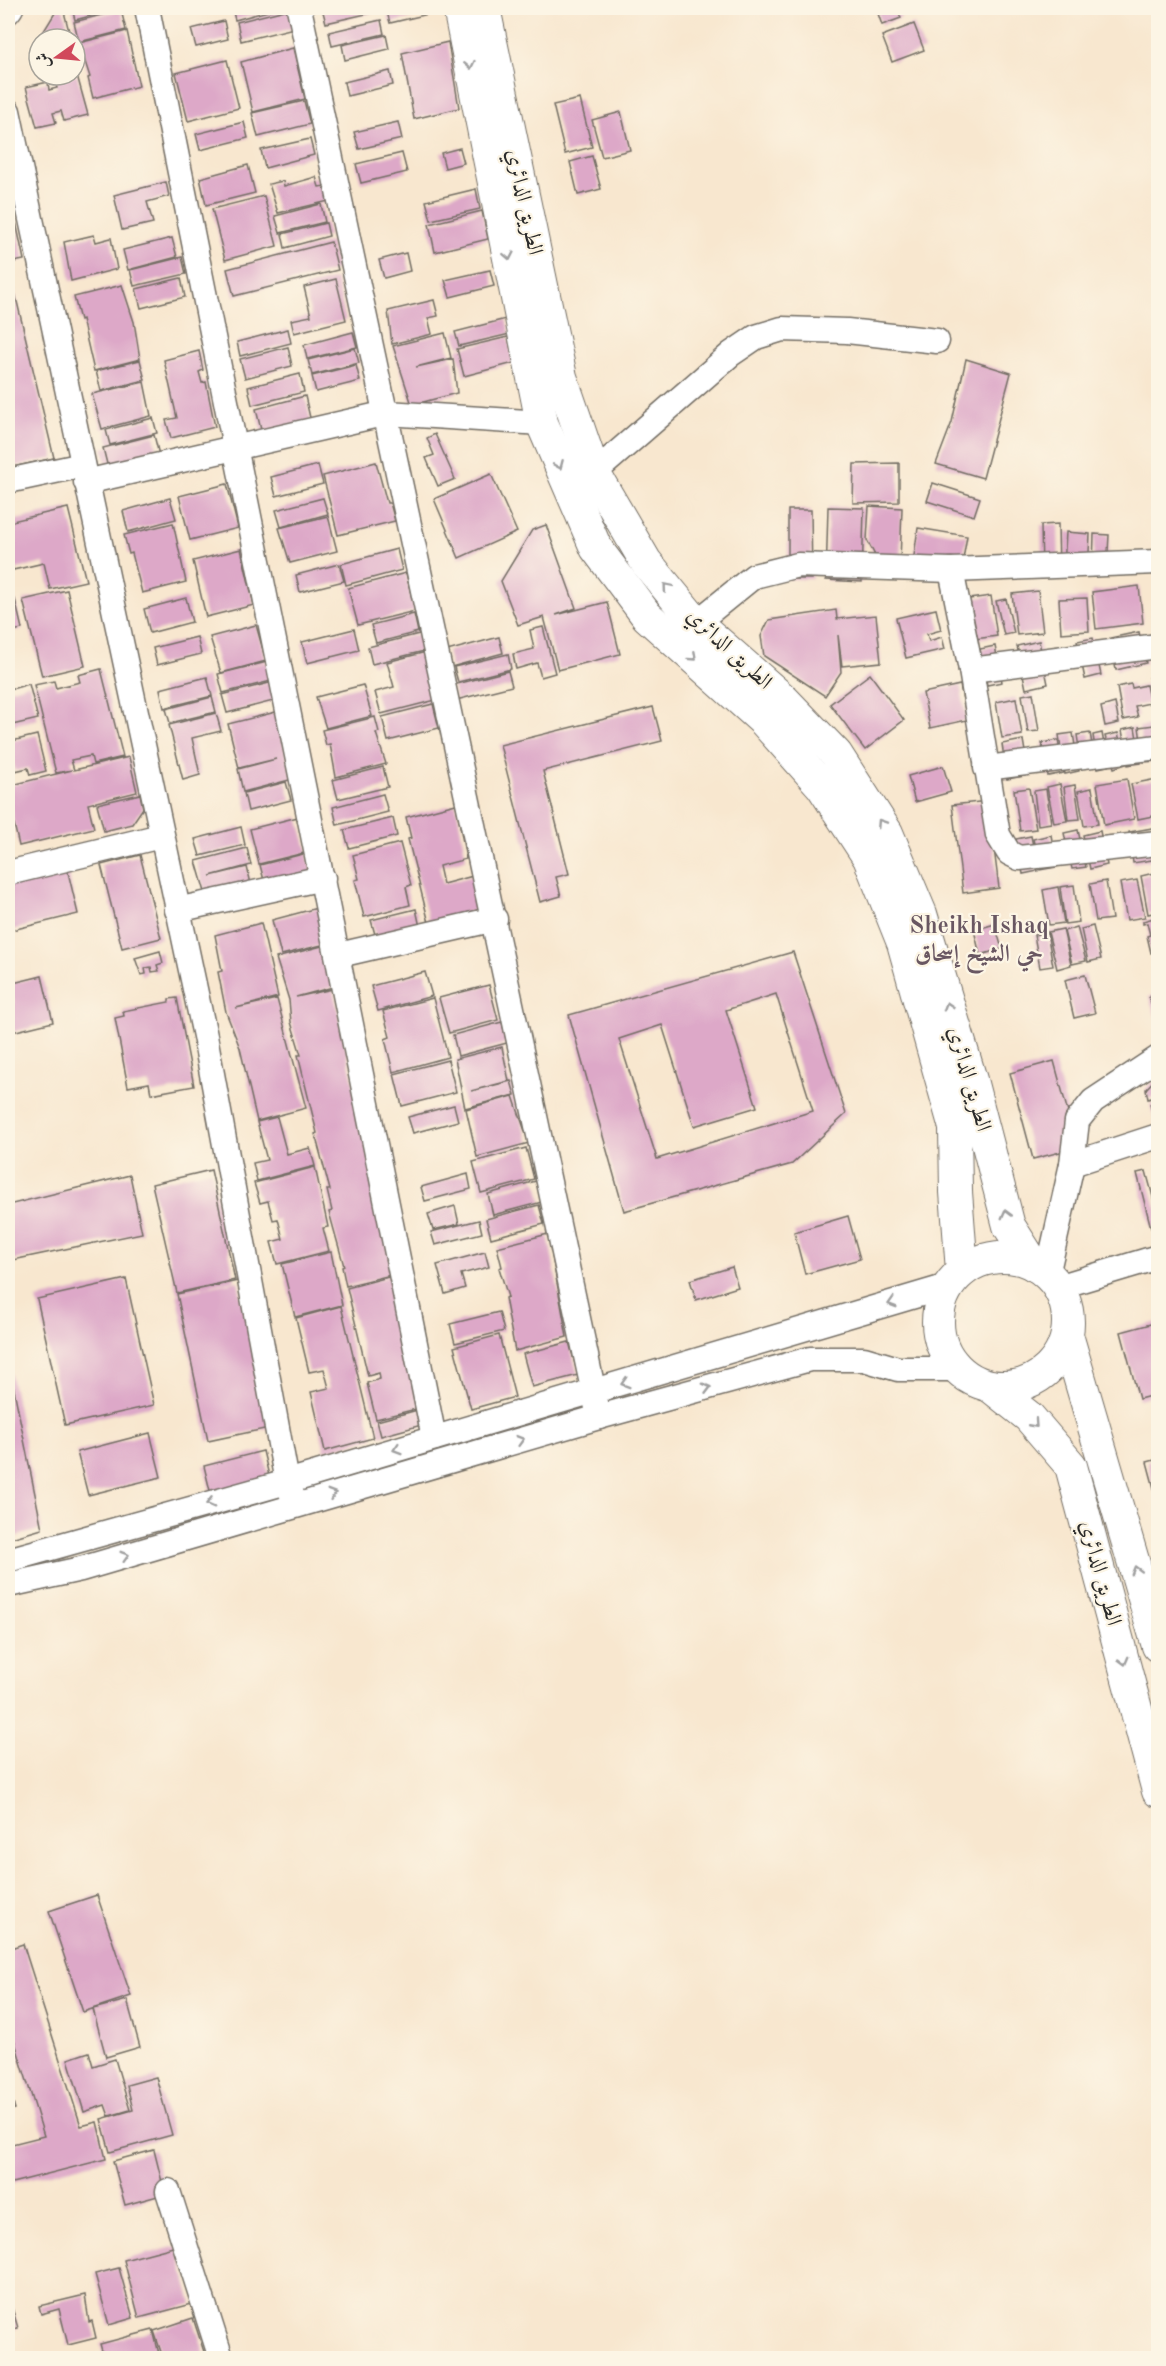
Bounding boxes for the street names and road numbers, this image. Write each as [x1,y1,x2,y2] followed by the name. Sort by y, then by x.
[497,147,546,258] street label: الطريق الدائري
[679,604,776,697] street label: الطريق الدائري
[939,1024,994,1135] street label: الطريق الدائري
[1071,1518,1125,1629] street label: الطريق الدائري

